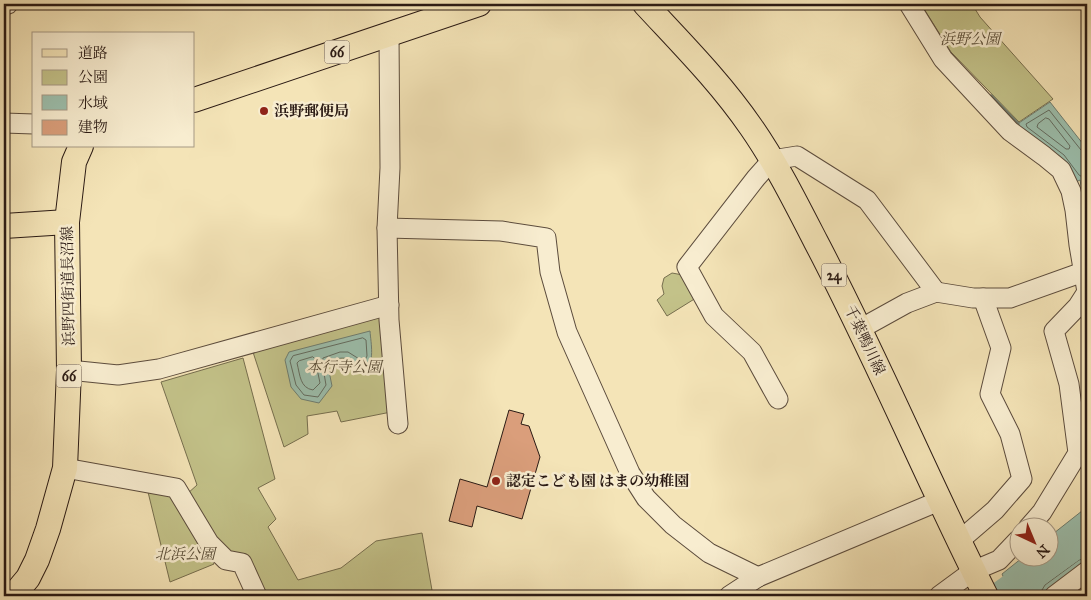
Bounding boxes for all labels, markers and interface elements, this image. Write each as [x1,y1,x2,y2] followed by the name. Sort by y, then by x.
[940,30,1003,48] park label: 浜野公園
[32,32,195,148] legend
[324,41,350,64] road number: 66
[78,44,108,62] text: 道路
[78,68,108,86] text: 公園
[78,94,108,112] text: 水域
[274,102,349,120] place label: 浜野郵便局
[258,105,270,117] marker: 浜野郵便局
[78,118,108,136] text: 建物
[58,226,78,346] street label: 浜野四街道長沼線
[822,264,846,286] road number: 24
[841,302,889,378] street label: 千葉鴨川線
[306,358,384,376] park label: 本行寺公園
[56,364,82,388] road number: 66
[506,472,689,490] place label: 認定こども園 はまの幼稚園
[490,475,502,487] marker: 認定こども園 はまの幼稚園
[1008,518,1058,568] north arrow
[1032,541,1053,561] text: N
[155,545,218,563] park label: 北浜公園

